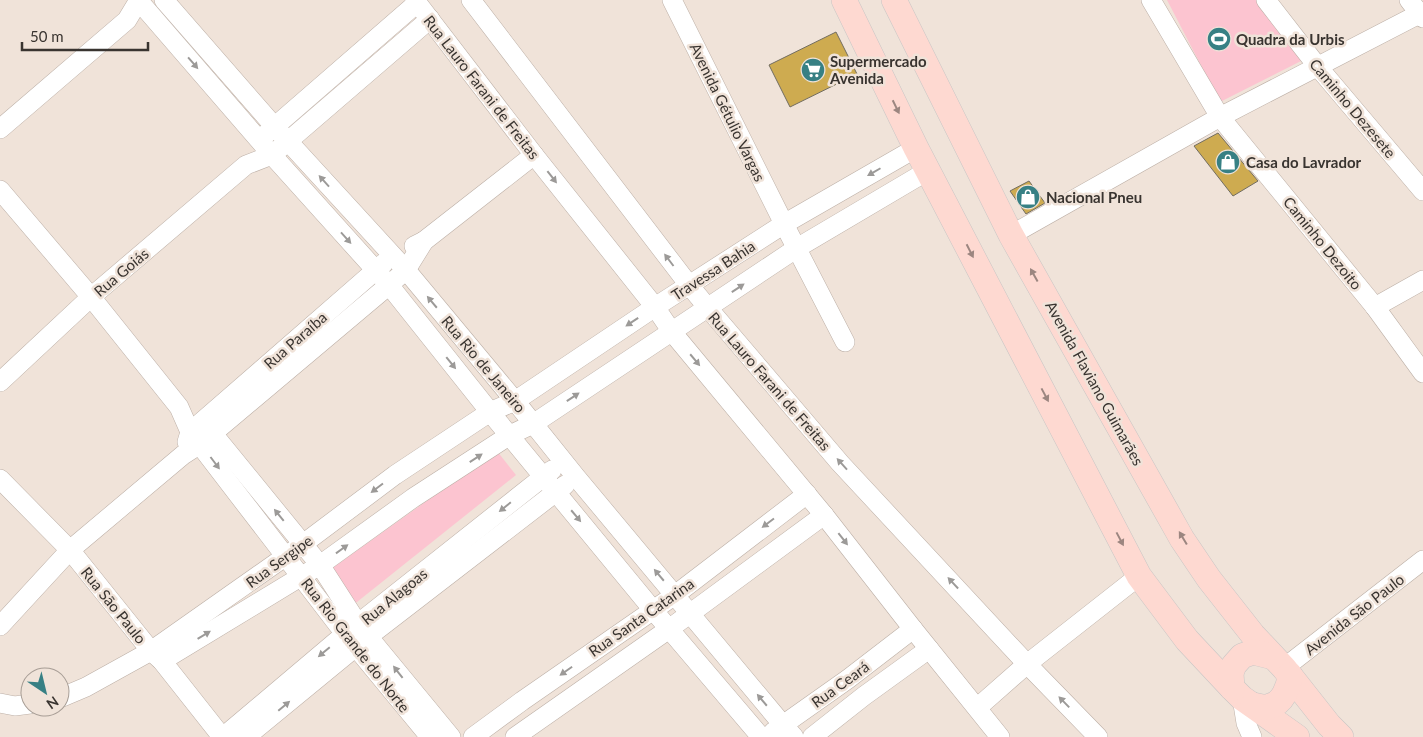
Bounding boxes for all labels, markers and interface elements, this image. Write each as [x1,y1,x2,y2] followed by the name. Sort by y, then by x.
[420,12,544,162] street label: Rua Lauro Farani de Freitas
[22,20,149,52] scale bar
[1206,26,1232,52] sports icon: Quadra da Urbis
[30,27,64,45] text: 50 m
[1236,30,1345,48] place label: Quadra da Urbis
[687,40,769,184] street label: Avenida Gétulio Vargas
[829,52,927,87] place label: Supermercado Avenida
[1306,55,1400,161] street label: Caminho Dezesete
[187,57,199,69] one-way arrow
[800,57,826,83] supermarket icon: Supermercado Avenida
[892,99,900,114] one-way arrow
[1215,149,1241,175] shop icon: Casa do Lavrador
[1246,153,1362,171] place label: Casa do Lavrador
[866,168,881,176] one-way arrow
[546,170,557,183] one-way arrow
[318,175,330,187] one-way arrow
[1015,184,1041,210] shop icon: Nacional Pneu
[1046,188,1142,206] place label: Nacional Pneu
[1280,193,1366,293] street label: Caminho Dezoito
[340,232,352,244] one-way arrow
[668,236,758,304] street label: Travessa Bahia
[90,244,152,300] street label: Rua Goiás
[966,244,974,258] one-way arrow
[664,254,675,267] one-way arrow
[1029,269,1038,282] one-way arrow
[731,283,745,292] one-way arrow
[427,295,438,308] one-way arrow
[1042,298,1148,468] street label: Avenida Flaviano Guimarães
[260,308,330,372] street label: Rua Paraíba
[705,308,835,454] street label: Rua Lauro Farani de Freitas
[438,312,530,416] street label: Rua Rio de Janeiro
[625,317,639,327] one-way arrow
[690,353,701,366] one-way arrow
[445,356,456,369] one-way arrow
[1041,388,1049,403] one-way arrow
[567,392,580,402] one-way arrow
[469,453,483,462] one-way arrow
[209,456,220,469] one-way arrow
[836,459,848,471] one-way arrow
[371,483,384,494] one-way arrow
[499,501,512,512] one-way arrow
[274,509,285,522] one-way arrow
[570,509,581,522] one-way arrow
[762,518,775,529] one-way arrow
[242,531,316,591] street label: Rua Sergipe
[838,532,848,546] one-way arrow
[1116,532,1124,547] one-way arrow
[1178,532,1187,545] one-way arrow
[335,544,349,554] one-way arrow
[78,563,150,647] street label: Rua São Paulo
[357,564,431,628] street label: Rua Alagoas
[653,569,664,582] one-way arrow
[1301,570,1407,658] street label: Avenida São Paulo
[298,574,414,716] street label: Rua Rio Grande do Norte
[585,574,697,660] street label: Rua Santa Catarina
[947,578,959,590] one-way arrow
[198,631,211,640] one-way arrow
[317,647,330,658] one-way arrow
[808,657,872,711] street label: Rua Ceará
[393,665,403,679] one-way arrow
[559,666,573,676] one-way arrow
[20,667,70,717] north arrow
[43,693,62,713] text: N
[757,694,768,707] one-way arrow
[1058,696,1070,708] one-way arrow
[277,700,290,711] one-way arrow

